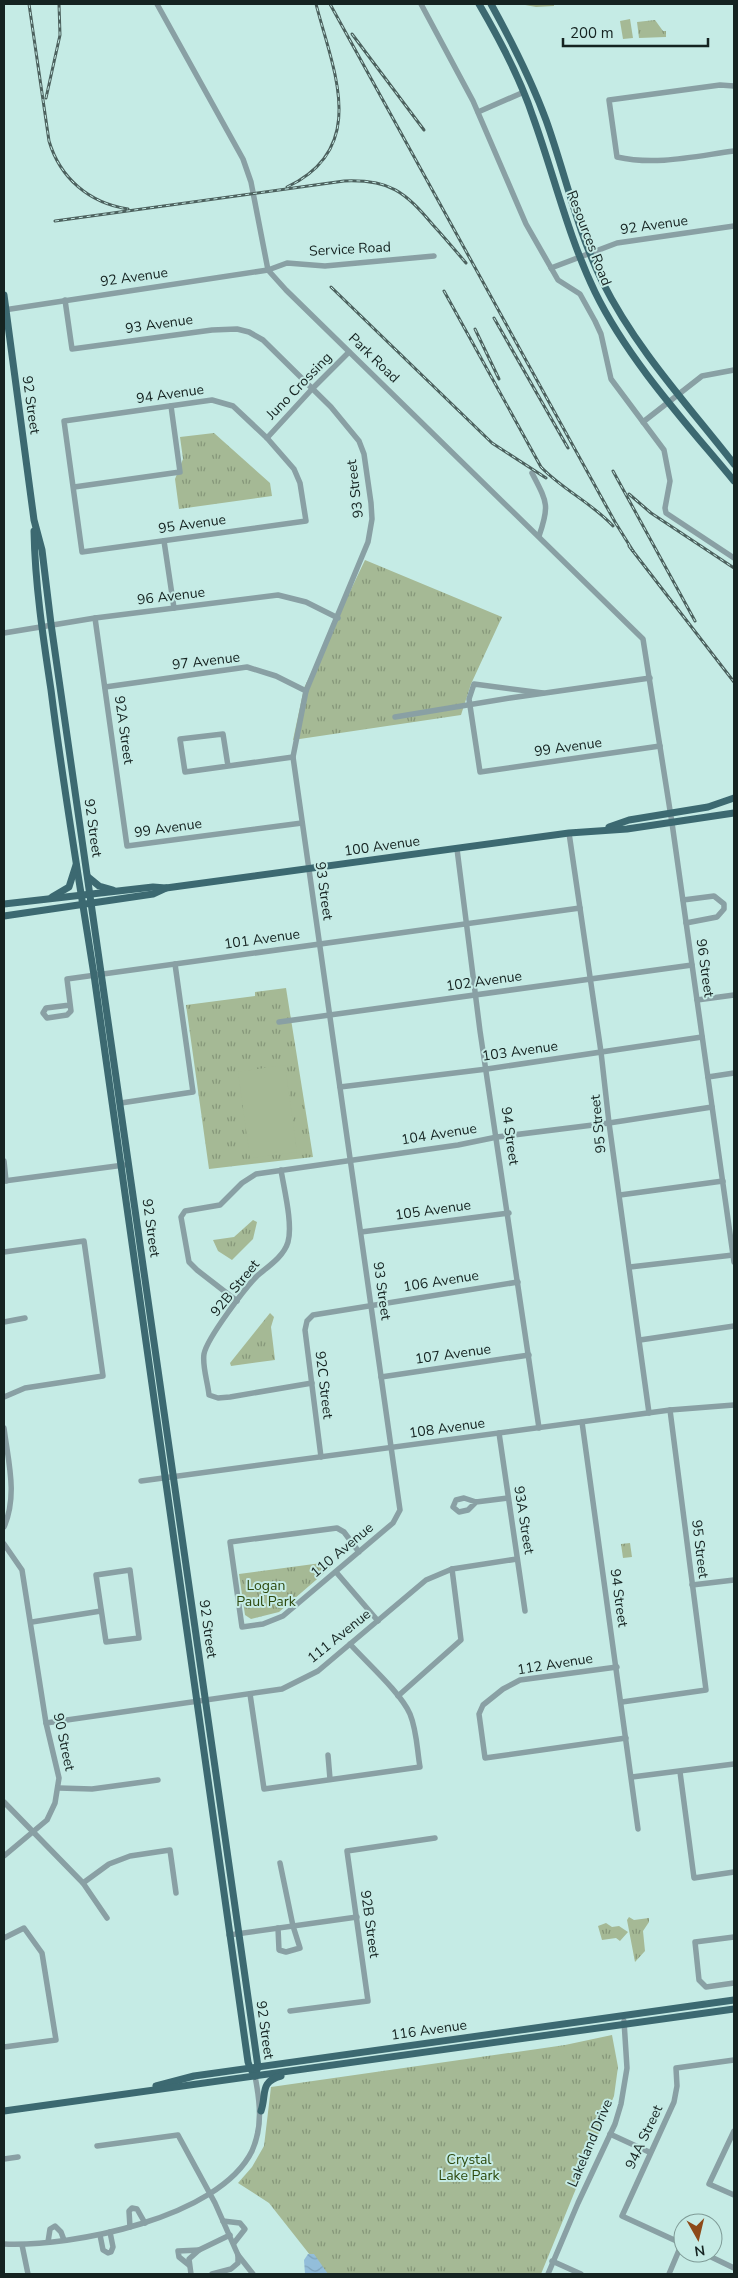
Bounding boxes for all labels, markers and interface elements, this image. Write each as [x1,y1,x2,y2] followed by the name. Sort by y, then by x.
[563,15,708,47] scale bar
[570,23,614,43] text: 200 m
[562,188,616,288] street label: Resources Road
[619,211,689,239] street label: 92 Avenue
[309,237,391,261] street label: Service Road
[99,263,169,291] street label: 92 Avenue
[124,310,194,338] street label: 93 Avenue
[344,329,404,387] street label: Park Road
[261,348,336,425] street label: Juno Crossing
[18,375,44,435] street label: 92 Street
[135,380,205,408] street label: 94 Avenue
[342,459,368,519] street label: 93 Street
[157,510,227,538] street label: 95 Avenue
[136,582,206,610] street label: 96 Avenue
[171,647,241,675] street label: 97 Avenue
[110,695,138,765] street label: 92A Street
[533,733,603,761] street label: 99 Avenue
[80,798,106,858] street label: 92 Street
[133,814,203,842] street label: 99 Avenue
[343,831,421,861] street label: 100 Avenue
[311,861,337,921] street label: 93 Street
[223,924,301,954] street label: 101 Avenue
[692,938,718,998] street label: 96 Street
[445,966,523,996] street label: 102 Avenue
[481,1036,559,1066] street label: 103 Avenue
[585,1094,611,1154] street label: 95 Street
[497,1106,523,1166] street label: 94 Street
[400,1119,478,1149] street label: 104 Avenue
[394,1195,472,1225] street label: 105 Avenue
[138,1198,164,1258] street label: 92 Street
[206,1255,264,1320] street label: 92B Street
[369,1261,395,1321] street label: 93 Street
[402,1266,480,1296] street label: 106 Avenue
[414,1339,492,1369] street label: 107 Avenue
[310,1350,338,1420] street label: 92C Street
[408,1413,486,1443] street label: 108 Avenue
[509,1485,539,1556] street label: 93A Street
[307,1518,377,1582] street label: 110 Avenue
[687,1519,713,1579] street label: 95 Street
[606,1568,632,1628] street label: 94 Street
[236,1576,297,1611] park label: Logan Paul Park
[195,1599,221,1659] street label: 92 Street
[303,1605,375,1667] street label: 111 Avenue
[516,1649,594,1679] street label: 112 Avenue
[49,1711,79,1773] street label: 90 Street
[356,1889,384,1959] street label: 92B Street
[252,2000,278,2060] street label: 92 Street
[390,2015,468,2045] street label: 116 Avenue
[563,2096,617,2190] street label: Lakeland Drive
[621,2102,667,2172] street label: 94A Street
[439,2150,500,2185] park label: Crystal Lake Park
[673,2213,723,2263] north arrow
[693,2240,706,2261] text: N

